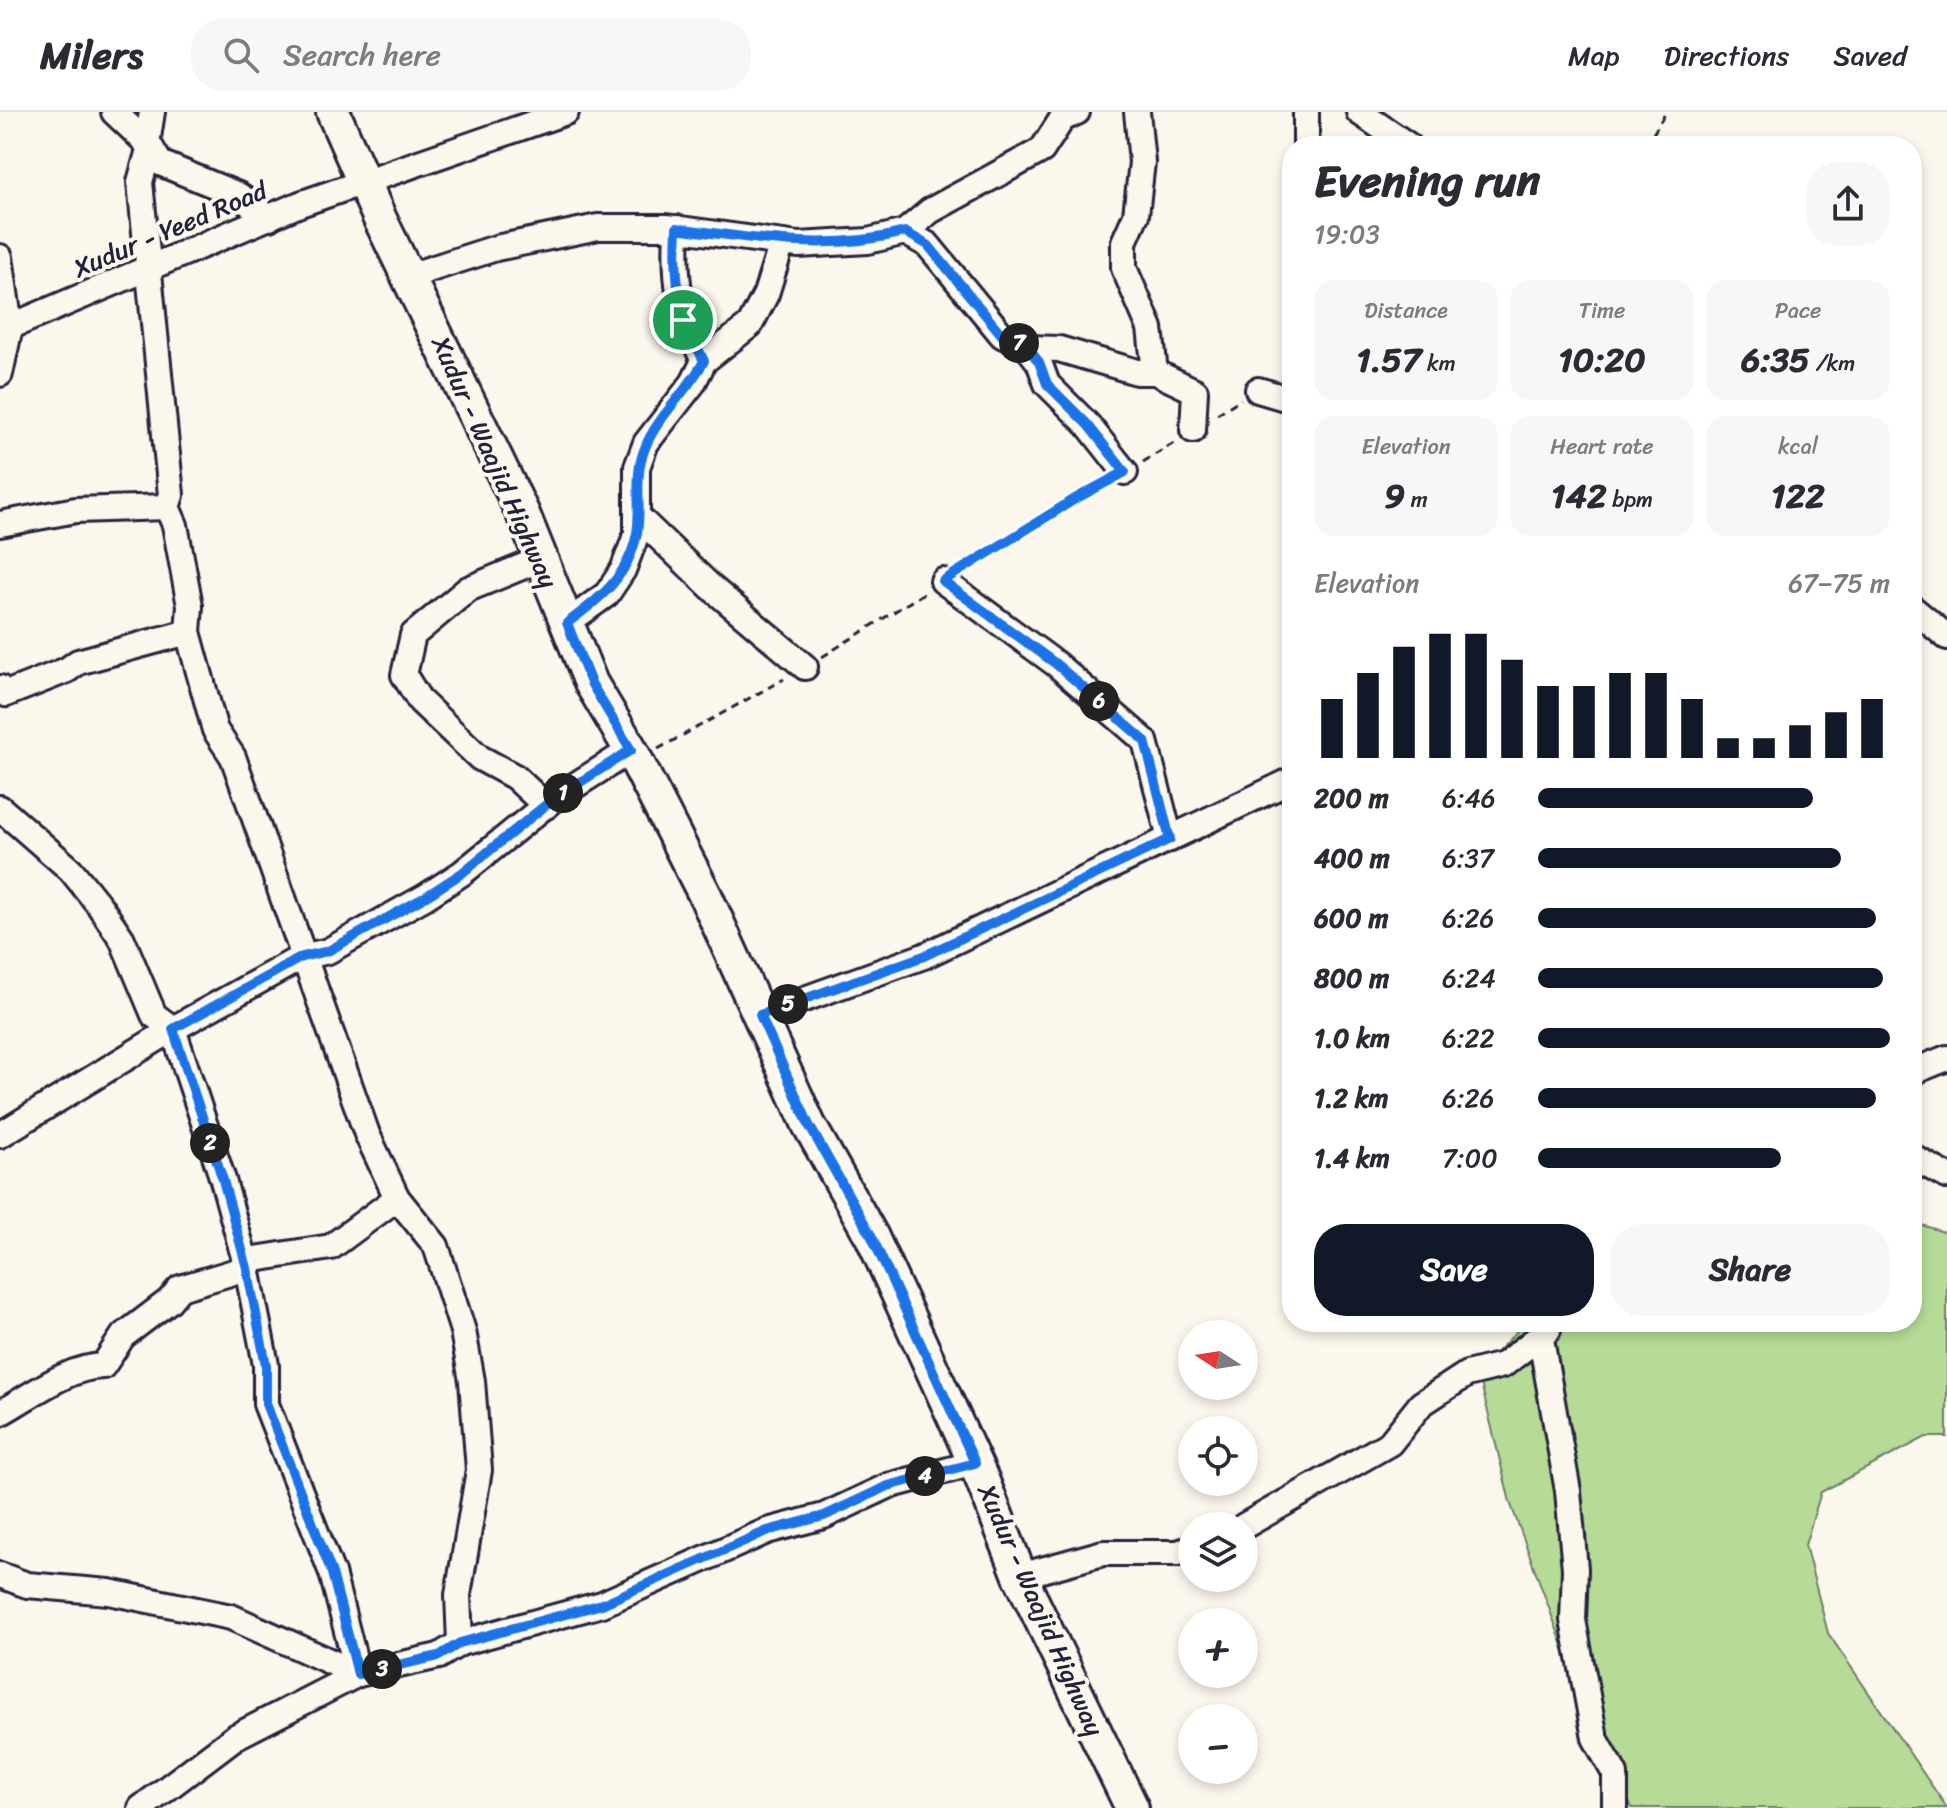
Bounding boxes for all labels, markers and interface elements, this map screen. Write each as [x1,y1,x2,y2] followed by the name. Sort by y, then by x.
[191,19,751,91] search box
[40,22,143,89] text: Milers
[283,28,441,82] text: Search here
[1568,31,1620,80] text: Map
[1664,31,1789,80] text: Directions
[1833,31,1907,80] text: Saved
[219,33,263,77] icon: search
[1314,142,1540,220] text: Evening run
[1806,162,1890,246] button: share
[65,167,276,291] street label: Xudur - Yeed Road
[1314,211,1380,257] text: 19:03
[649,286,717,354] pin
[1364,291,1448,330] text: Distance
[1579,291,1625,330] text: Time
[1775,291,1821,330] text: Pace
[661,298,705,342] icon: arrive
[999,323,1039,363] pin: 7
[1013,323,1025,362] text: 7
[418,328,572,596] street label: Xudur - Waajid Highway
[1356,330,1421,390] text: 1.57
[1558,330,1646,390] text: 10:20
[1741,330,1810,390] text: 6:35
[1421,344,1456,383] text: km
[1810,344,1855,383] text: /km
[1361,427,1451,466] text: Elevation
[1550,427,1654,466] text: Heart rate
[1778,427,1818,466] text: kcal
[1384,466,1405,526] text: 9
[1551,466,1607,526] text: 142
[1771,466,1825,526] text: 122
[1405,480,1428,519] text: m
[1607,480,1653,519] text: bpm
[1314,560,1419,606] text: Elevation
[1788,560,1890,606] text: 67–75 m
[1079,681,1119,721] pin: 6
[1093,681,1105,720] text: 6
[543,773,583,813] pin: 1
[558,773,568,812] text: 1
[1314,775,1389,821] text: 200 m
[1442,775,1496,821] text: 6:46
[1314,835,1390,881] text: 400 m
[1442,835,1494,881] text: 6:37
[1314,895,1388,941] text: 600 m
[1442,895,1494,941] text: 6:26
[1314,955,1389,1001] text: 800 m
[1442,955,1496,1001] text: 6:24
[768,984,808,1024] pin: 5
[781,984,795,1023] text: 5
[1314,1015,1390,1061] text: 1.0 km
[1442,1015,1495,1061] text: 6:22
[1314,1075,1389,1121] text: 1.2 km
[1442,1075,1494,1121] text: 6:26
[190,1123,230,1163] pin: 2
[204,1123,216,1162] text: 2
[1314,1135,1390,1181] text: 1.4 km
[1442,1135,1498,1181] text: 7:00
[1314,1224,1594,1316] button: Save
[1610,1224,1890,1316] button: Share
[1178,1320,1258,1400] north arrow
[1178,1320,1258,1784] map controls
[1178,1416,1258,1496] button: locate
[905,1456,945,1496] pin: 4
[918,1456,932,1495] text: 4
[964,1476,1118,1744] street label: Xudur - Waajid Highway
[1178,1512,1258,1592] button: layers
[1178,1608,1258,1688] button: +
[362,1649,402,1689] pin: 3
[376,1649,388,1688] text: 3
[1178,1704,1258,1784] button: −

